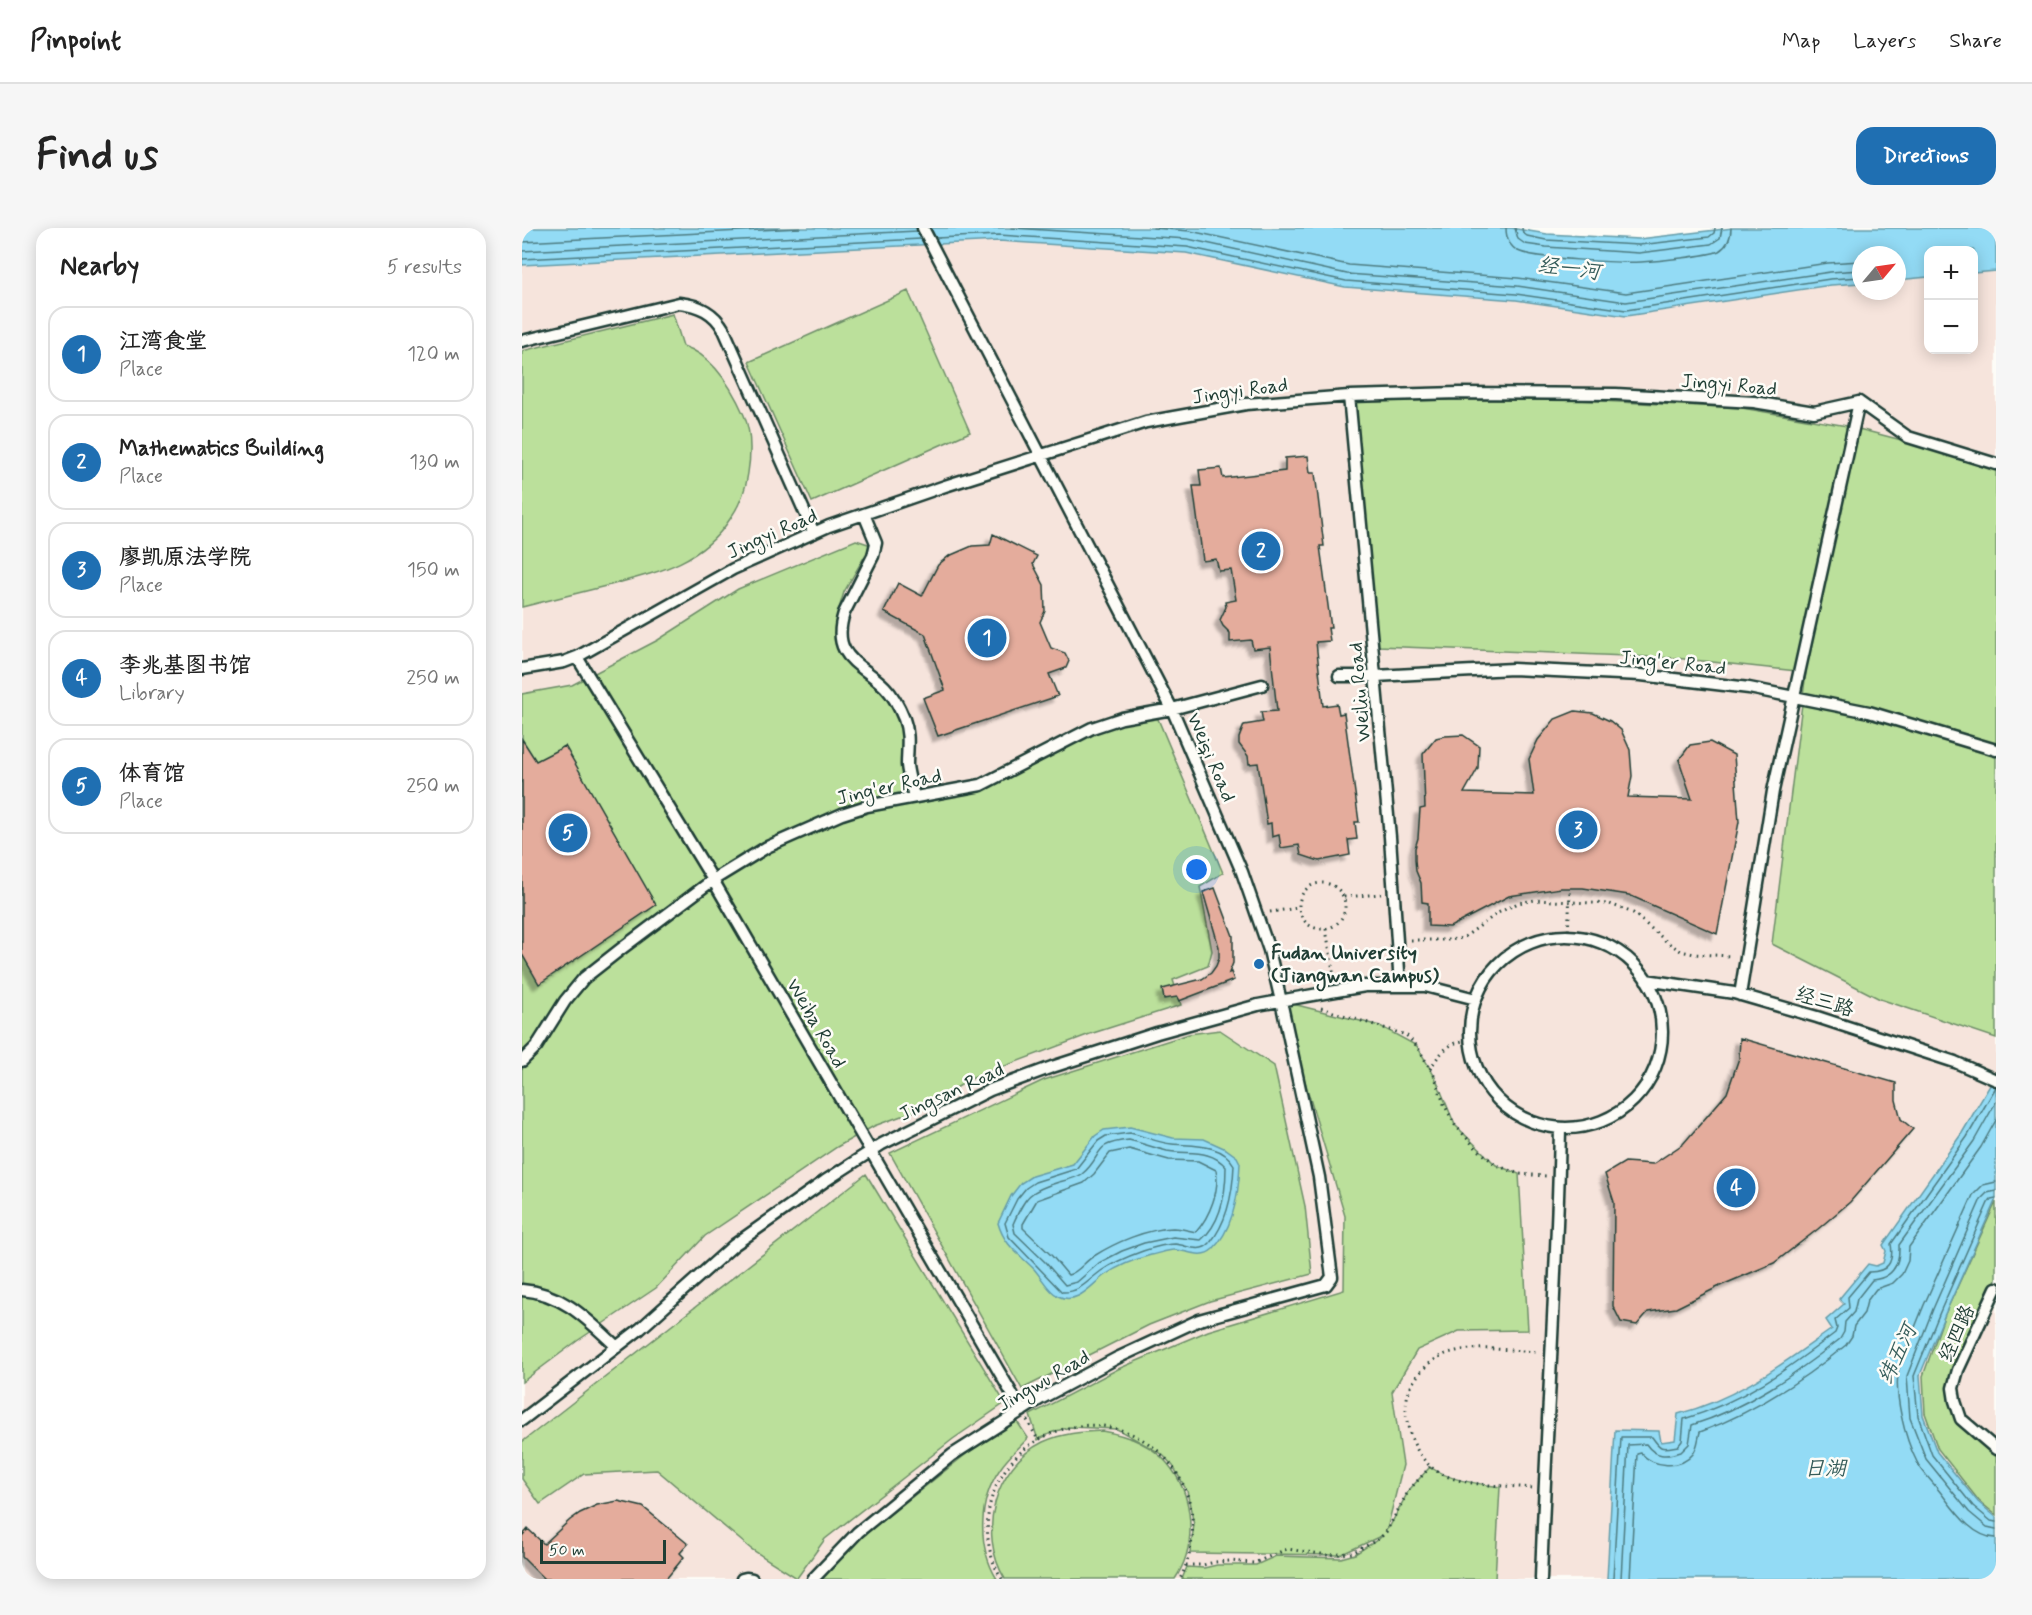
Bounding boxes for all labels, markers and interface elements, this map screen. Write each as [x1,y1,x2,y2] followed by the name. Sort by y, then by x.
[30,23,121,60] text: Pinpoint
[1782,27,1820,55] text: Map
[1853,27,1916,55] text: Layers
[1949,27,2002,55] text: Share
[1856,127,1996,185] button: Directions
[36,129,158,184] text: Find us
[1852,246,1906,300] north arrow
[1924,246,1978,354] map controls
[1924,246,1978,300] button: +
[60,250,139,284] text: Nearby
[1536,251,1605,287] water label: 经一河
[387,254,462,281] text: 5 results
[1924,300,1978,354] button: −
[119,328,207,356] text: 江湾食堂
[77,341,86,368] text: 1
[407,341,460,368] text: 120 m
[119,356,163,383] text: Place
[1680,368,1778,404] street label: Jingyi Road
[1191,371,1290,413] street label: Jingyi Road
[119,435,324,463] text: Mathematics Building
[77,449,86,476] text: 2
[409,449,460,476] text: 130 m
[119,463,163,490] text: Place
[723,502,823,567] street label: Jingyi Road
[1242,528,1280,574] pin: 2
[119,544,251,572] text: 廖凯原法学院
[77,557,86,584] text: 3
[407,557,460,584] text: 150 m
[119,572,163,599] text: Place
[968,616,1006,660] pin: 1
[1343,641,1378,743] street label: Weiliu Road
[1618,644,1727,684] street label: Jing'er Road
[119,652,251,680] text: 李兆基图书馆
[76,665,87,692] text: 4
[406,665,460,692] text: 250 m
[119,680,185,707] text: Library
[1180,709,1242,806] street label: Weiqi Road
[119,760,185,788] text: 体育馆
[834,762,945,814] street label: Jing'er Road
[76,773,88,800] text: 5
[406,773,460,800] text: 250 m
[119,788,163,815] text: Place
[1558,808,1598,852] pin: 3
[548,810,588,856] pin: 5
[1182,855,1211,884] your location
[1271,940,1440,992] place label: Fudan University (Jiangwan Campus)
[1252,957,1266,971] marker: Fudan University (Jiangwan Campus)
[779,974,852,1073] street label: Weiba Road
[1792,981,1858,1024] street label: 经三路
[895,1056,1009,1129] street label: Jingsan Road
[1716,1166,1756,1210] pin: 4
[1933,1300,1982,1367] street label: 经四路
[1872,1317,1925,1389] water label: 纬五河
[992,1344,1096,1420] street label: Jingwu Road
[1804,1455,1848,1483] water label: 日湖
[540,1537,666,1564] scale bar
[549,1540,585,1561] text: 50 m

